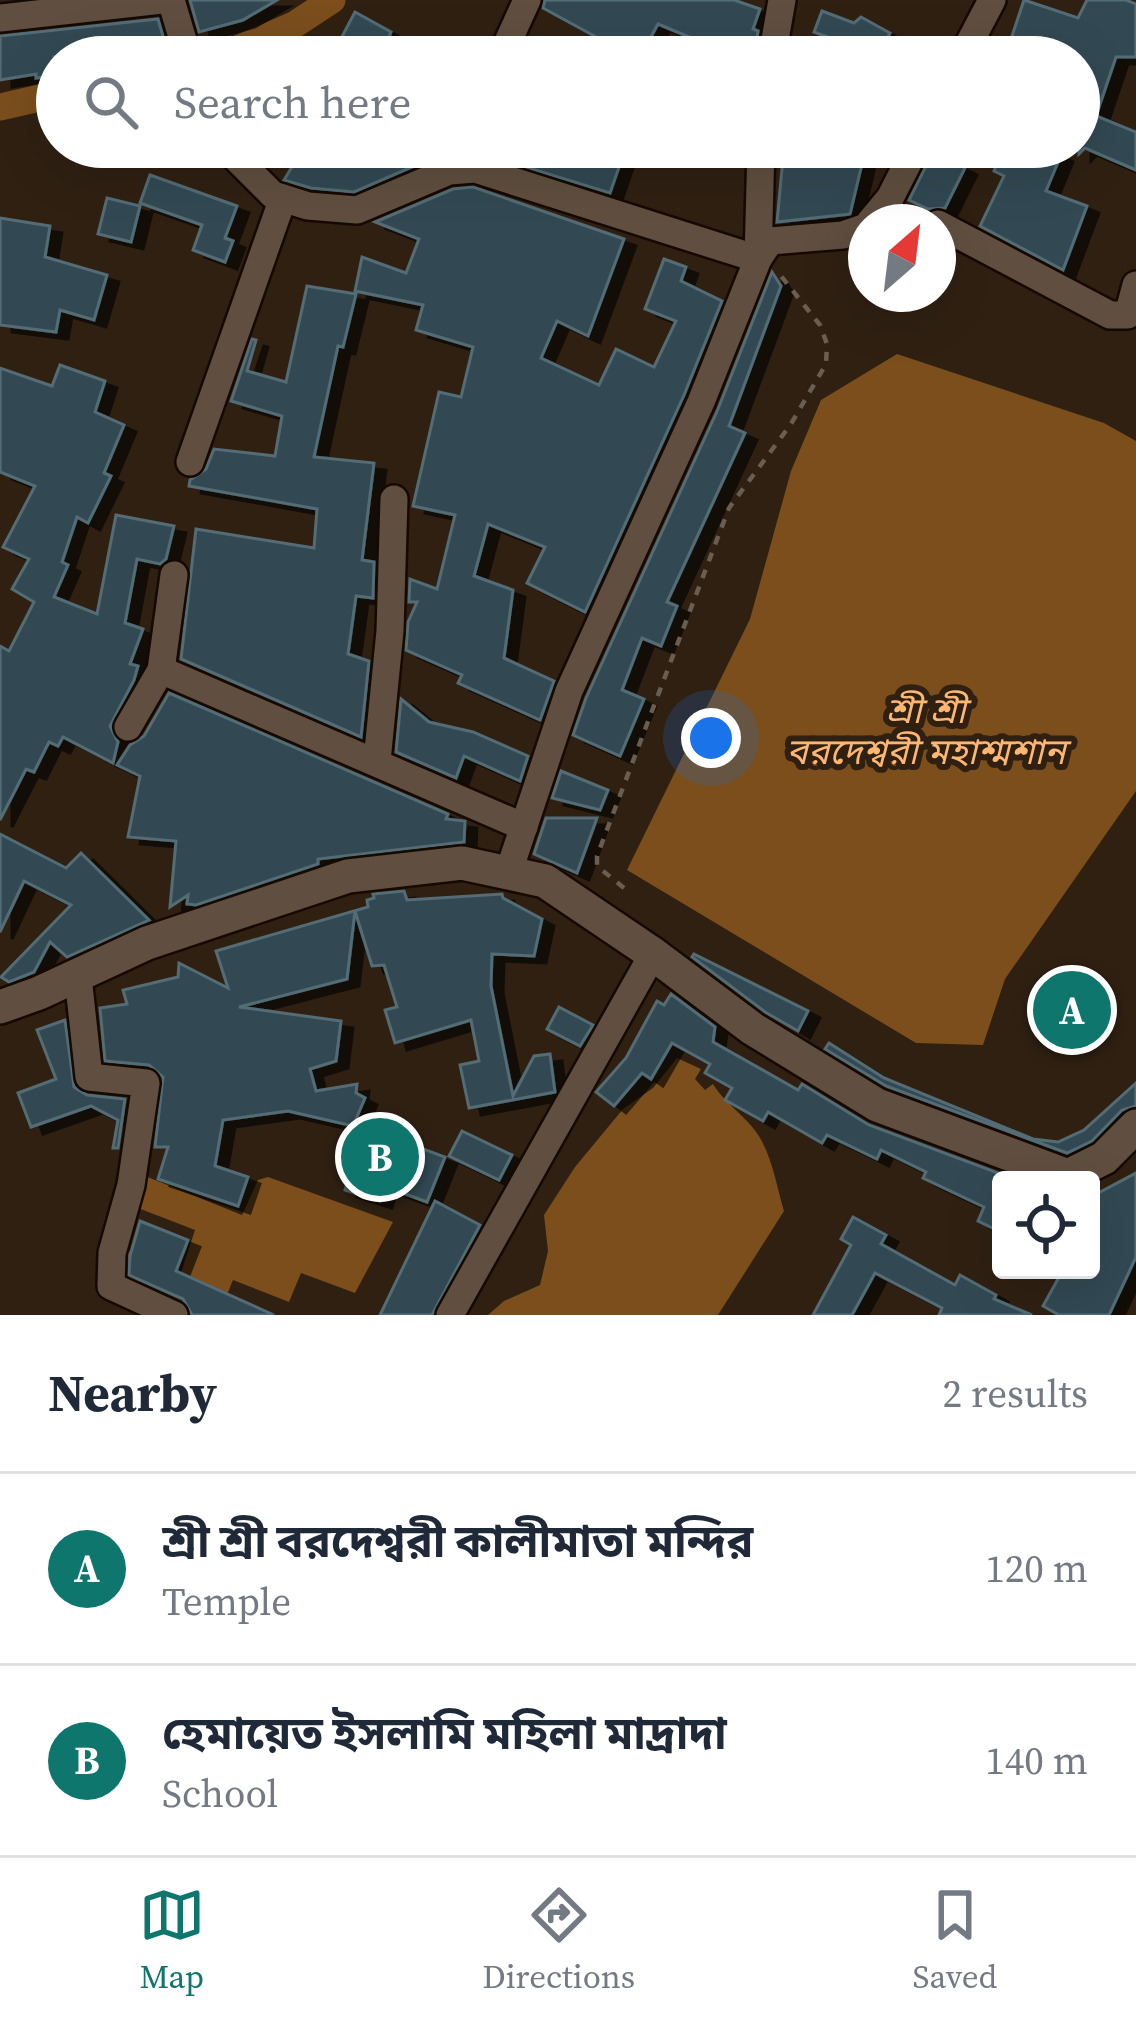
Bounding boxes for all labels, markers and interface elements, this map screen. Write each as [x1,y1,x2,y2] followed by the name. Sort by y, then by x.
[36,36,1100,168] search box
[78,69,144,135] icon: search
[174,71,411,133] text: Search here
[848,204,956,312] north arrow
[786,686,1072,776] water label: শ্রী শ্রী বরদেশ্বরী মহাশ্মশান
[681,708,741,768] your location
[1033,965,1111,1055] pin: A
[341,1112,419,1202] pin: B
[992,1171,1100,1279] map controls
[992,1171,1100,1279] button: locate
[48,1358,217,1428] text: Nearby
[943,1367,1088,1420] text: 2 results
[162,1510,753,1572] text: শ্রী শ্রী বরদেশ্বরী কালীমাতা মন্দির
[74,1542,100,1595] text: A
[985,1542,1088,1595] text: 120 m
[162,1575,291,1628] text: Temple
[162,1702,727,1764] text: হেমায়েত ইসলামি মহিলা মাদ্রাদা
[74,1734,100,1787] text: B
[985,1734,1088,1787] text: 140 m
[162,1767,278,1820] text: School
[139,1882,205,1999] tab: Map
[482,1882,635,1999] tab: Directions
[913,1882,997,1999] tab: Saved

